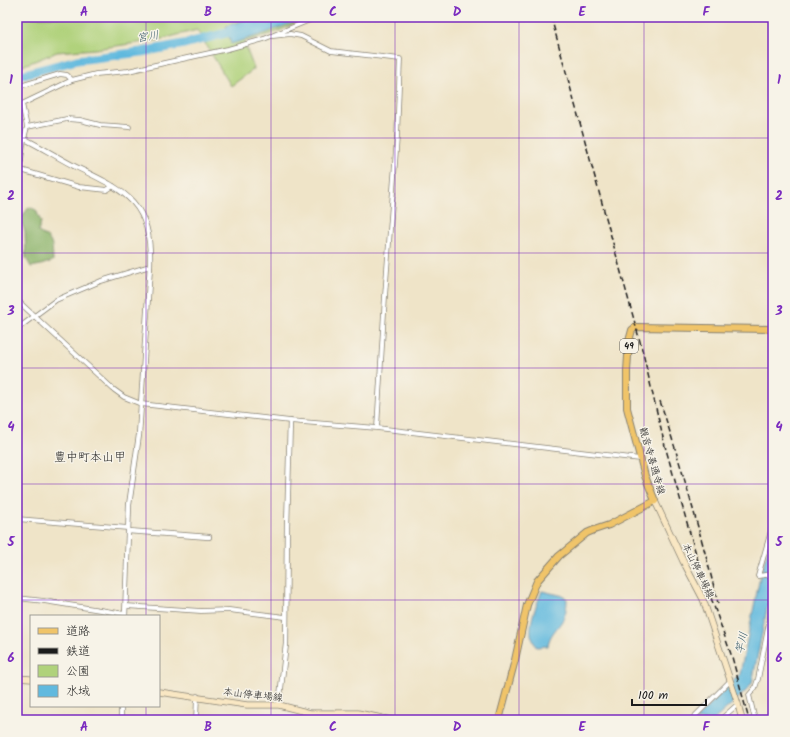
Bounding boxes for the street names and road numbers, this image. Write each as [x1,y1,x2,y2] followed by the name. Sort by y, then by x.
[620,339,638,353] road number: 49
[635,425,669,497] street label: 観音寺善通寺線
[678,541,718,601] street label: 本山停車場線
[222,684,284,706] street label: 本山停車場線

